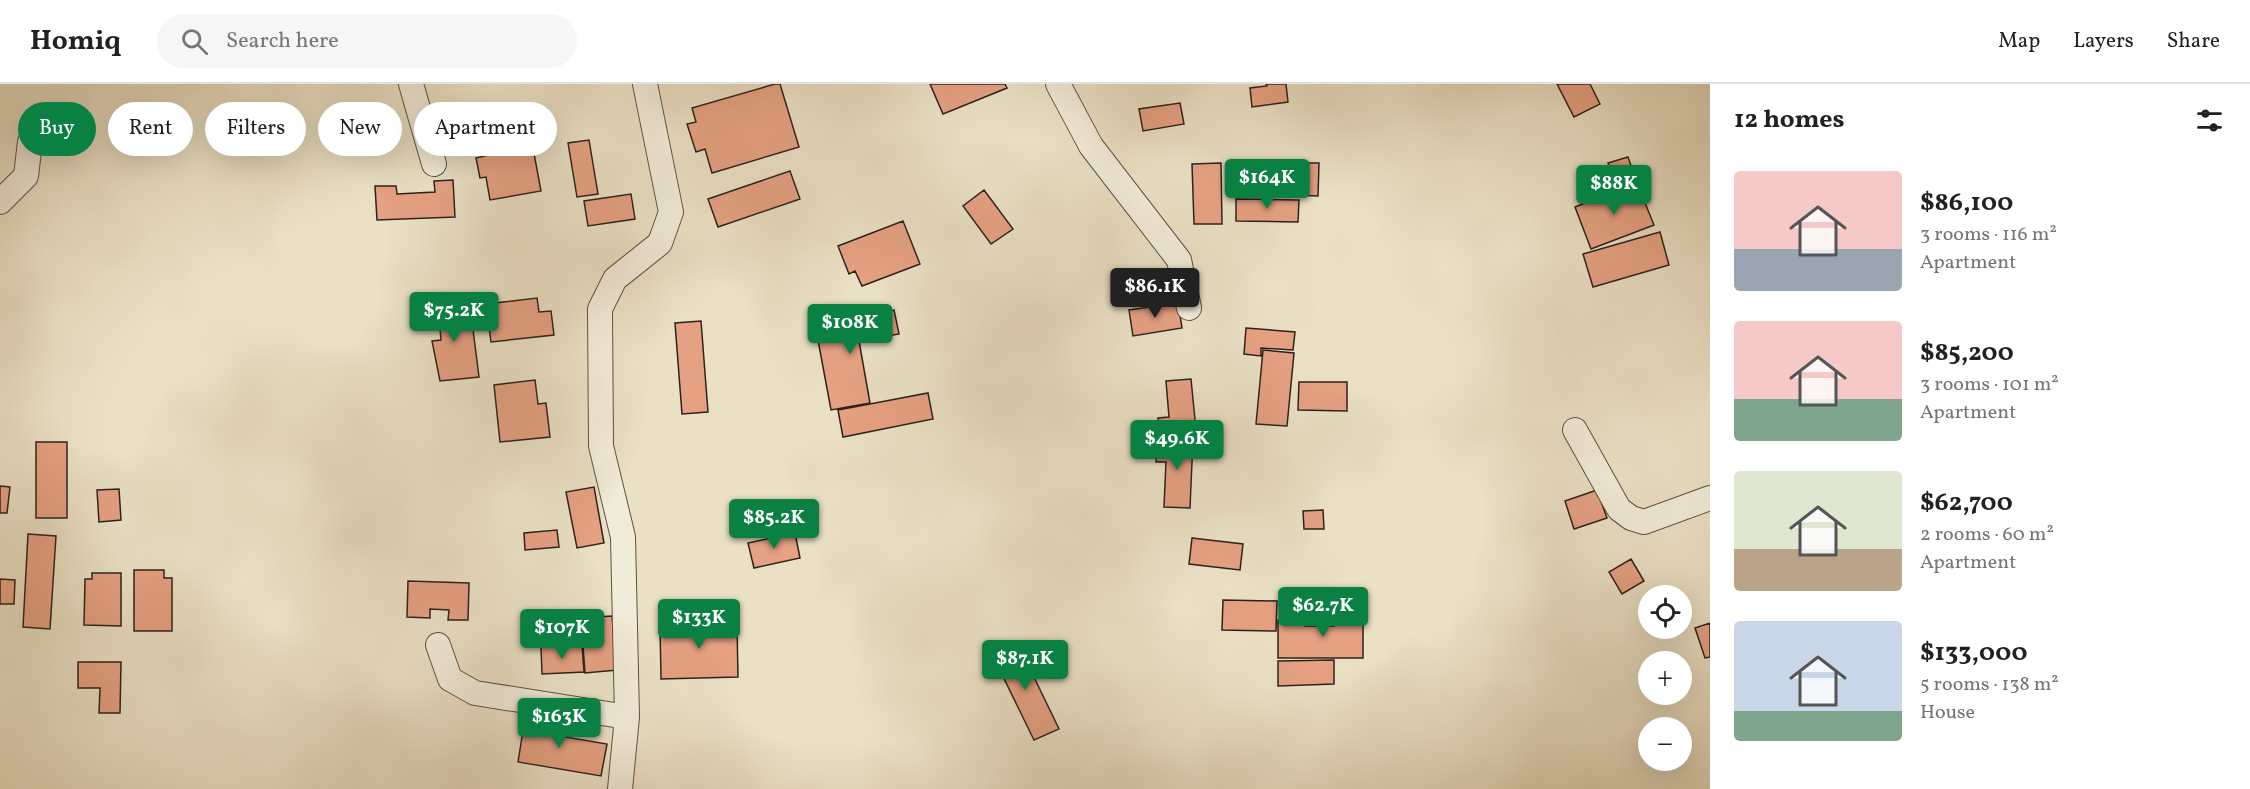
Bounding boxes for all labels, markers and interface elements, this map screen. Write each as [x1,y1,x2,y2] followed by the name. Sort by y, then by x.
[157,14,577,68] search box
[30,22,121,61] text: Homiq
[178,25,211,58] icon: search
[226,26,339,57] text: Search here
[1998,27,2040,56] text: Map
[2073,27,2134,56] text: Layers
[2167,27,2220,56] text: Share
[18,102,96,156] chip: Buy
[108,102,193,156] chip: Rent
[205,102,306,156] chip: Filters
[318,102,402,156] chip: New
[414,102,557,156] chip: Apartment
[1734,102,1845,138] text: 12 homes
[2193,104,2226,137] icon: filters
[1225,159,1309,210] pin: $164K
[1239,164,1295,192] text: $164K
[1578,165,1650,216] pin: $88K
[1590,170,1638,198] text: $88K
[1920,185,2013,221] text: $86,100
[1782,195,1854,267] icon: home
[1920,221,2057,249] text: 3 rooms · 116 m²
[1920,249,2016,277] text: Apartment
[1106,268,1204,319] pin: $86.1K
[1124,273,1186,301] text: $86.1K
[405,292,503,343] pin: $75.2K
[424,297,484,325] text: $75.2K
[808,304,892,355] pin: $108K
[822,309,878,337] text: $108K
[1920,335,2014,371] text: $85,200
[1782,345,1854,417] icon: home
[1920,371,2059,399] text: 3 rooms · 101 m²
[1920,399,2016,427] text: Apartment
[1128,420,1226,471] pin: $49.6K
[1145,425,1209,453] text: $49.6K
[1920,485,2013,521] text: $62,700
[1782,495,1854,567] icon: home
[725,499,823,550] pin: $85.2K
[743,504,805,532] text: $85.2K
[1920,521,2054,549] text: 2 rooms · 60 m²
[1920,549,2016,577] text: Apartment
[1638,585,1692,771] map controls
[1638,585,1692,639] button: locate
[1274,587,1372,638] pin: $62.7K
[1292,592,1354,620] text: $62.7K
[657,599,741,650] pin: $133K
[672,604,726,632] text: $133K
[520,609,604,660] pin: $107K
[534,614,590,642] text: $107K
[1920,635,2027,671] text: $133,000
[976,640,1074,691] pin: $87.1K
[996,645,1054,673] text: $87.1K
[1782,645,1854,717] icon: home
[1638,651,1692,705] button: +
[1920,671,2059,699] text: 5 rooms · 138 m²
[517,698,601,749] pin: $163K
[1920,699,1975,727] text: House
[532,703,586,731] text: $163K
[1638,717,1692,771] button: −

